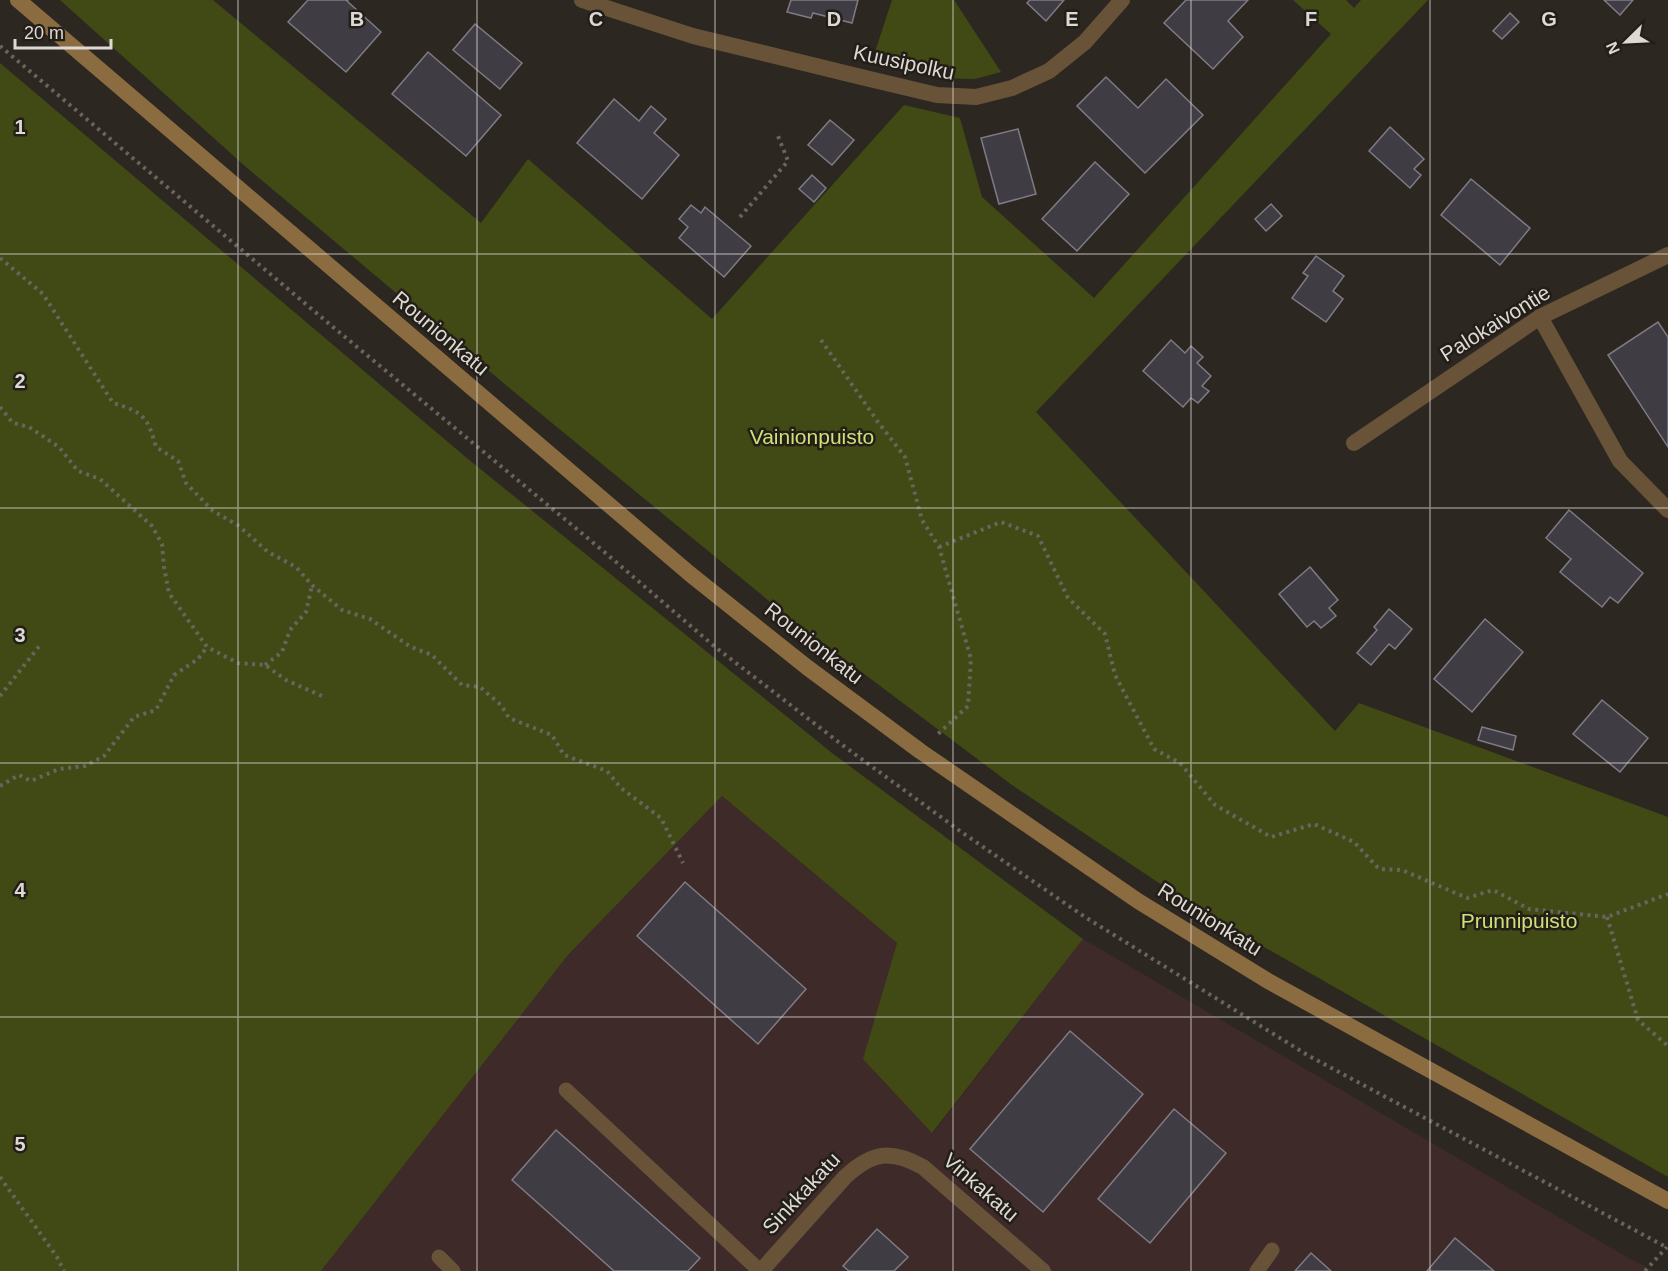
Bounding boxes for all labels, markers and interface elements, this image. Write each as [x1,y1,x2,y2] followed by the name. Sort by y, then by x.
[350,8,364,30] text: B
[589,8,603,30] text: C
[827,8,841,30] text: D
[1065,8,1079,30] text: E
[1305,8,1317,30] text: F
[1541,8,1557,30] text: G
[15,12,111,50] scale bar
[1596,12,1656,72] north arrow
[24,23,64,43] text: 20 m
[1603,39,1623,57] text: N
[851,40,957,84] street label: Kuusipolku
[14,116,26,138] text: 1
[1436,280,1554,366] street label: Palokaivontie
[388,286,494,380] street label: Rounionkatu
[14,370,26,392] text: 2
[750,425,874,448] park label: Vainionpuisto
[760,598,868,688] street label: Rounionkatu
[14,624,26,646] text: 3
[1154,878,1266,960] street label: Rounionkatu
[14,879,26,901] text: 4
[1461,909,1577,932] park label: Prunnipuisto
[14,1133,26,1155] text: 5
[758,1148,844,1238] street label: Sinkkakatu
[939,1148,1023,1226] street label: Vinkakatu

